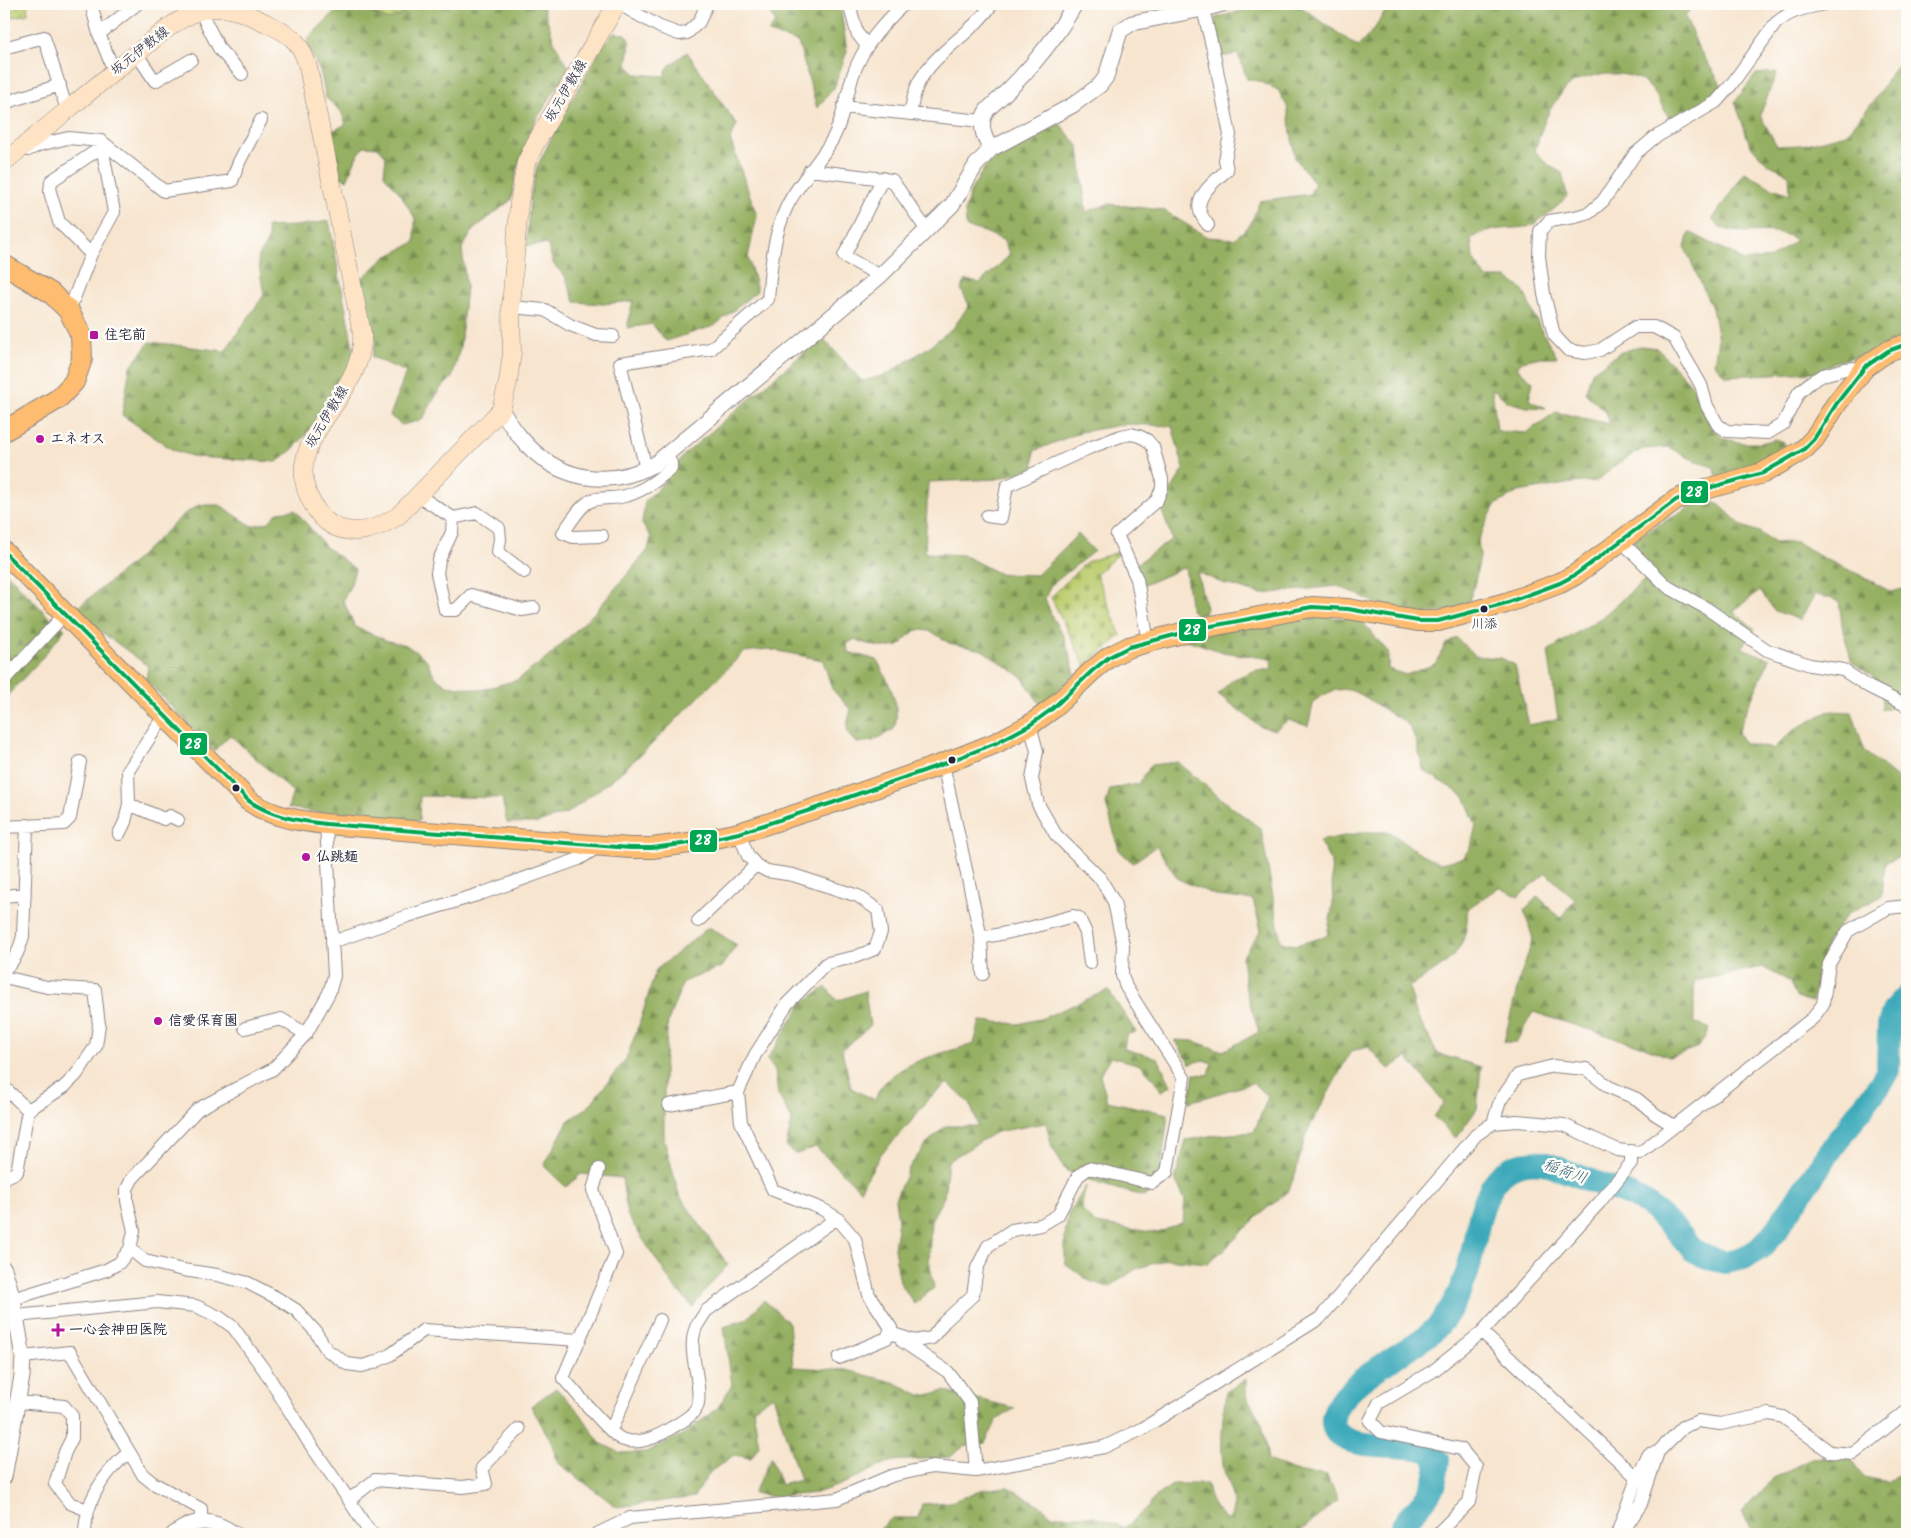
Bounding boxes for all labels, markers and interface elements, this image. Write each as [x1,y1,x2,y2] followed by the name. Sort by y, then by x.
[106,21,174,81] street label: 坂元伊敷線
[539,55,593,127] street label: 坂元伊敷線
[104,324,146,346] place label: 住宅前
[88,329,100,341] marker: 住宅前
[300,381,354,453] street label: 坂元伊敷線
[50,428,105,450] place label: エネオス
[34,433,46,445] marker: エネオス
[1680,480,1709,504] line badge: 28
[1686,482,1703,504] text: 28
[1479,604,1489,614] marker: 川添
[1471,614,1497,635] place label: 川添
[1178,618,1207,642] line badge: 28
[1184,620,1201,642] text: 28
[179,732,208,756] line badge: 28
[185,734,202,756] text: 28
[947,755,957,765] unlabelled marker
[231,783,241,793] unlabelled marker
[689,829,718,853] line badge: 28
[695,830,712,852] text: 28
[316,846,358,868] place label: 仏跳麺
[300,851,312,863] marker: 仏跳麺
[168,1010,238,1032] place label: 信愛保育園
[152,1015,164,1027] marker: 信愛保育園
[1540,1153,1590,1191] water label: 稲荷川
[69,1319,167,1341] place label: 一心会神田医院
[51,1323,65,1337] marker: 一心会神田医院

